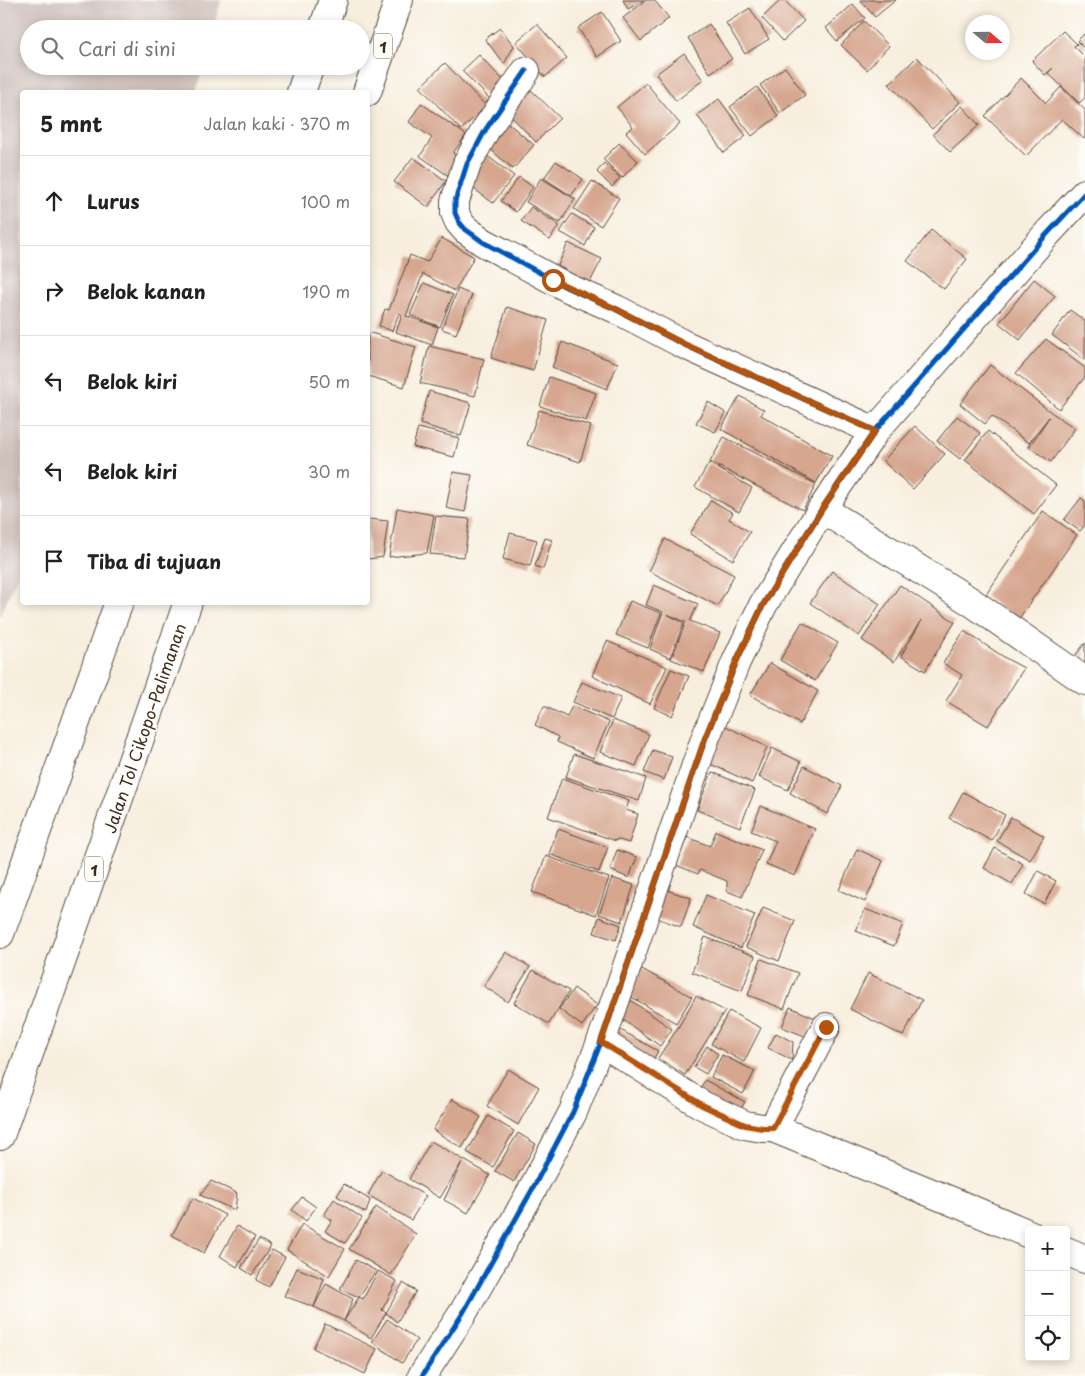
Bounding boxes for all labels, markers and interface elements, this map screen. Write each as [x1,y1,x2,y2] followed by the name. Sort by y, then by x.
[965,15,1010,60] north arrow
[20,20,370,75] search box
[38,34,66,62] icon: search
[78,34,176,62] text: Cari di sini
[374,34,392,58] road number: 1
[40,107,103,139] text: 5 mnt
[204,111,350,135] text: Jalan kaki · 370 m
[40,187,68,215] icon: ahead
[87,187,140,215] text: Lurus
[301,189,350,213] text: 100 m
[542,269,565,292] route start
[40,277,68,305] icon: right
[87,277,206,305] text: Belok kanan
[302,279,350,303] text: 190 m
[40,367,68,395] icon: left
[87,367,177,395] text: Belok kiri
[309,369,350,393] text: 50 m
[40,457,68,485] icon: left
[87,457,177,485] text: Belok kiri
[308,459,350,483] text: 30 m
[40,547,68,575] icon: arrive
[87,547,221,575] text: Tiba di tujuan
[97,620,191,836] street label: Jalan Tol Cikopo–Palimanan
[85,856,103,882] road number: 1
[815,1016,838,1039] route end
[1025,1226,1070,1361] map controls
[1025,1226,1070,1271] button: +
[1025,1271,1070,1316] button: −
[1025,1316,1070,1361] button: locate

